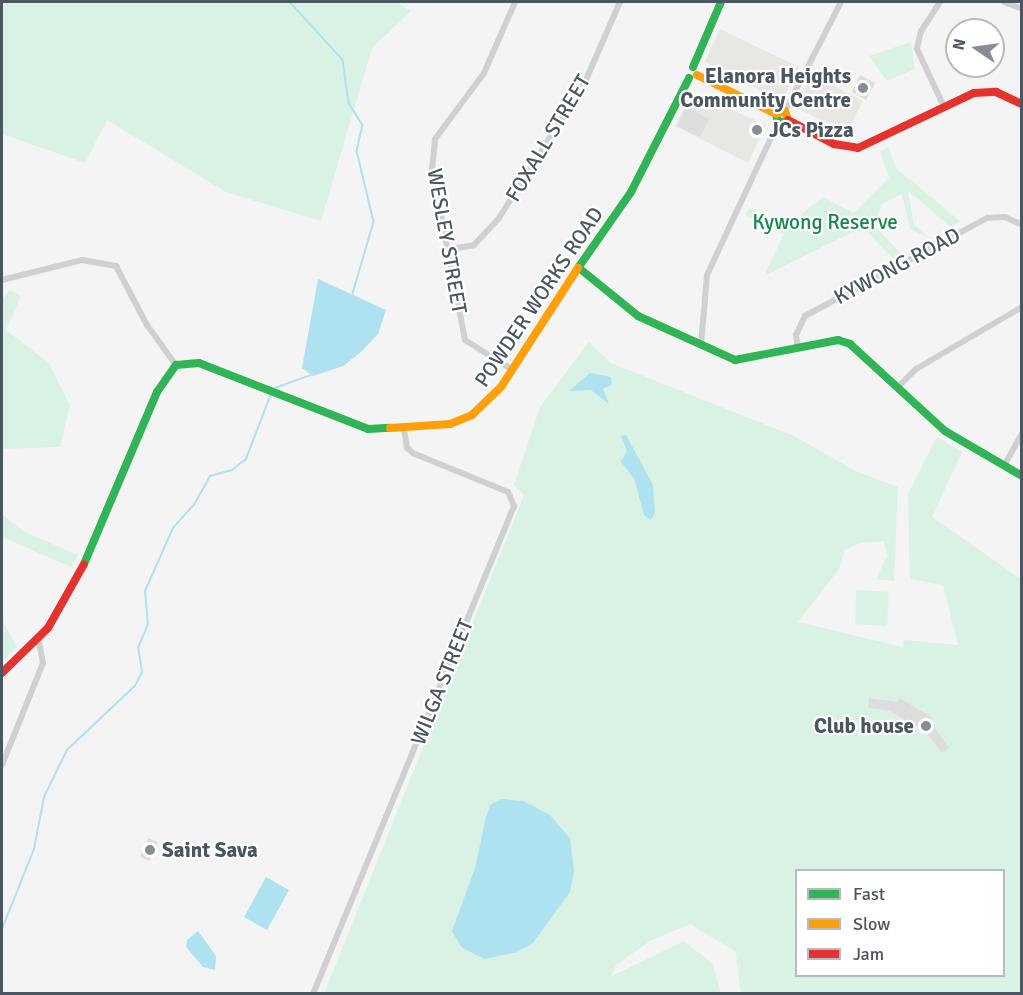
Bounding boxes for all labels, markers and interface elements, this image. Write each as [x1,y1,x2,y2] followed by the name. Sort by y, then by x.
[945,18,1005,78] north arrow
[948,37,970,52] text: N
[680,63,851,113] place label: Elanora Heights Community Centre
[500,70,596,206] street label: FOXALL STREET
[856,81,870,95] marker: Elanora Heights Community Centre
[769,117,854,143] place label: JCs Pizza
[750,123,764,137] marker: JCs Pizza
[422,166,472,316] street label: WESLEY STREET
[469,202,609,392] street label: POWDER WORKS ROAD
[752,209,898,235] park label: Kywong Reserve
[830,222,964,310] street label: KYWONG ROAD
[405,615,479,749] street label: WILGA STREET
[814,713,914,739] place label: Club house
[919,719,933,733] marker: Club house
[162,837,258,863] place label: Saint Sava
[143,843,157,857] marker: Saint Sava
[795,869,1005,977] legend
[853,883,885,905] text: Fast
[853,913,890,935] text: Slow
[853,943,884,965] text: Jam

